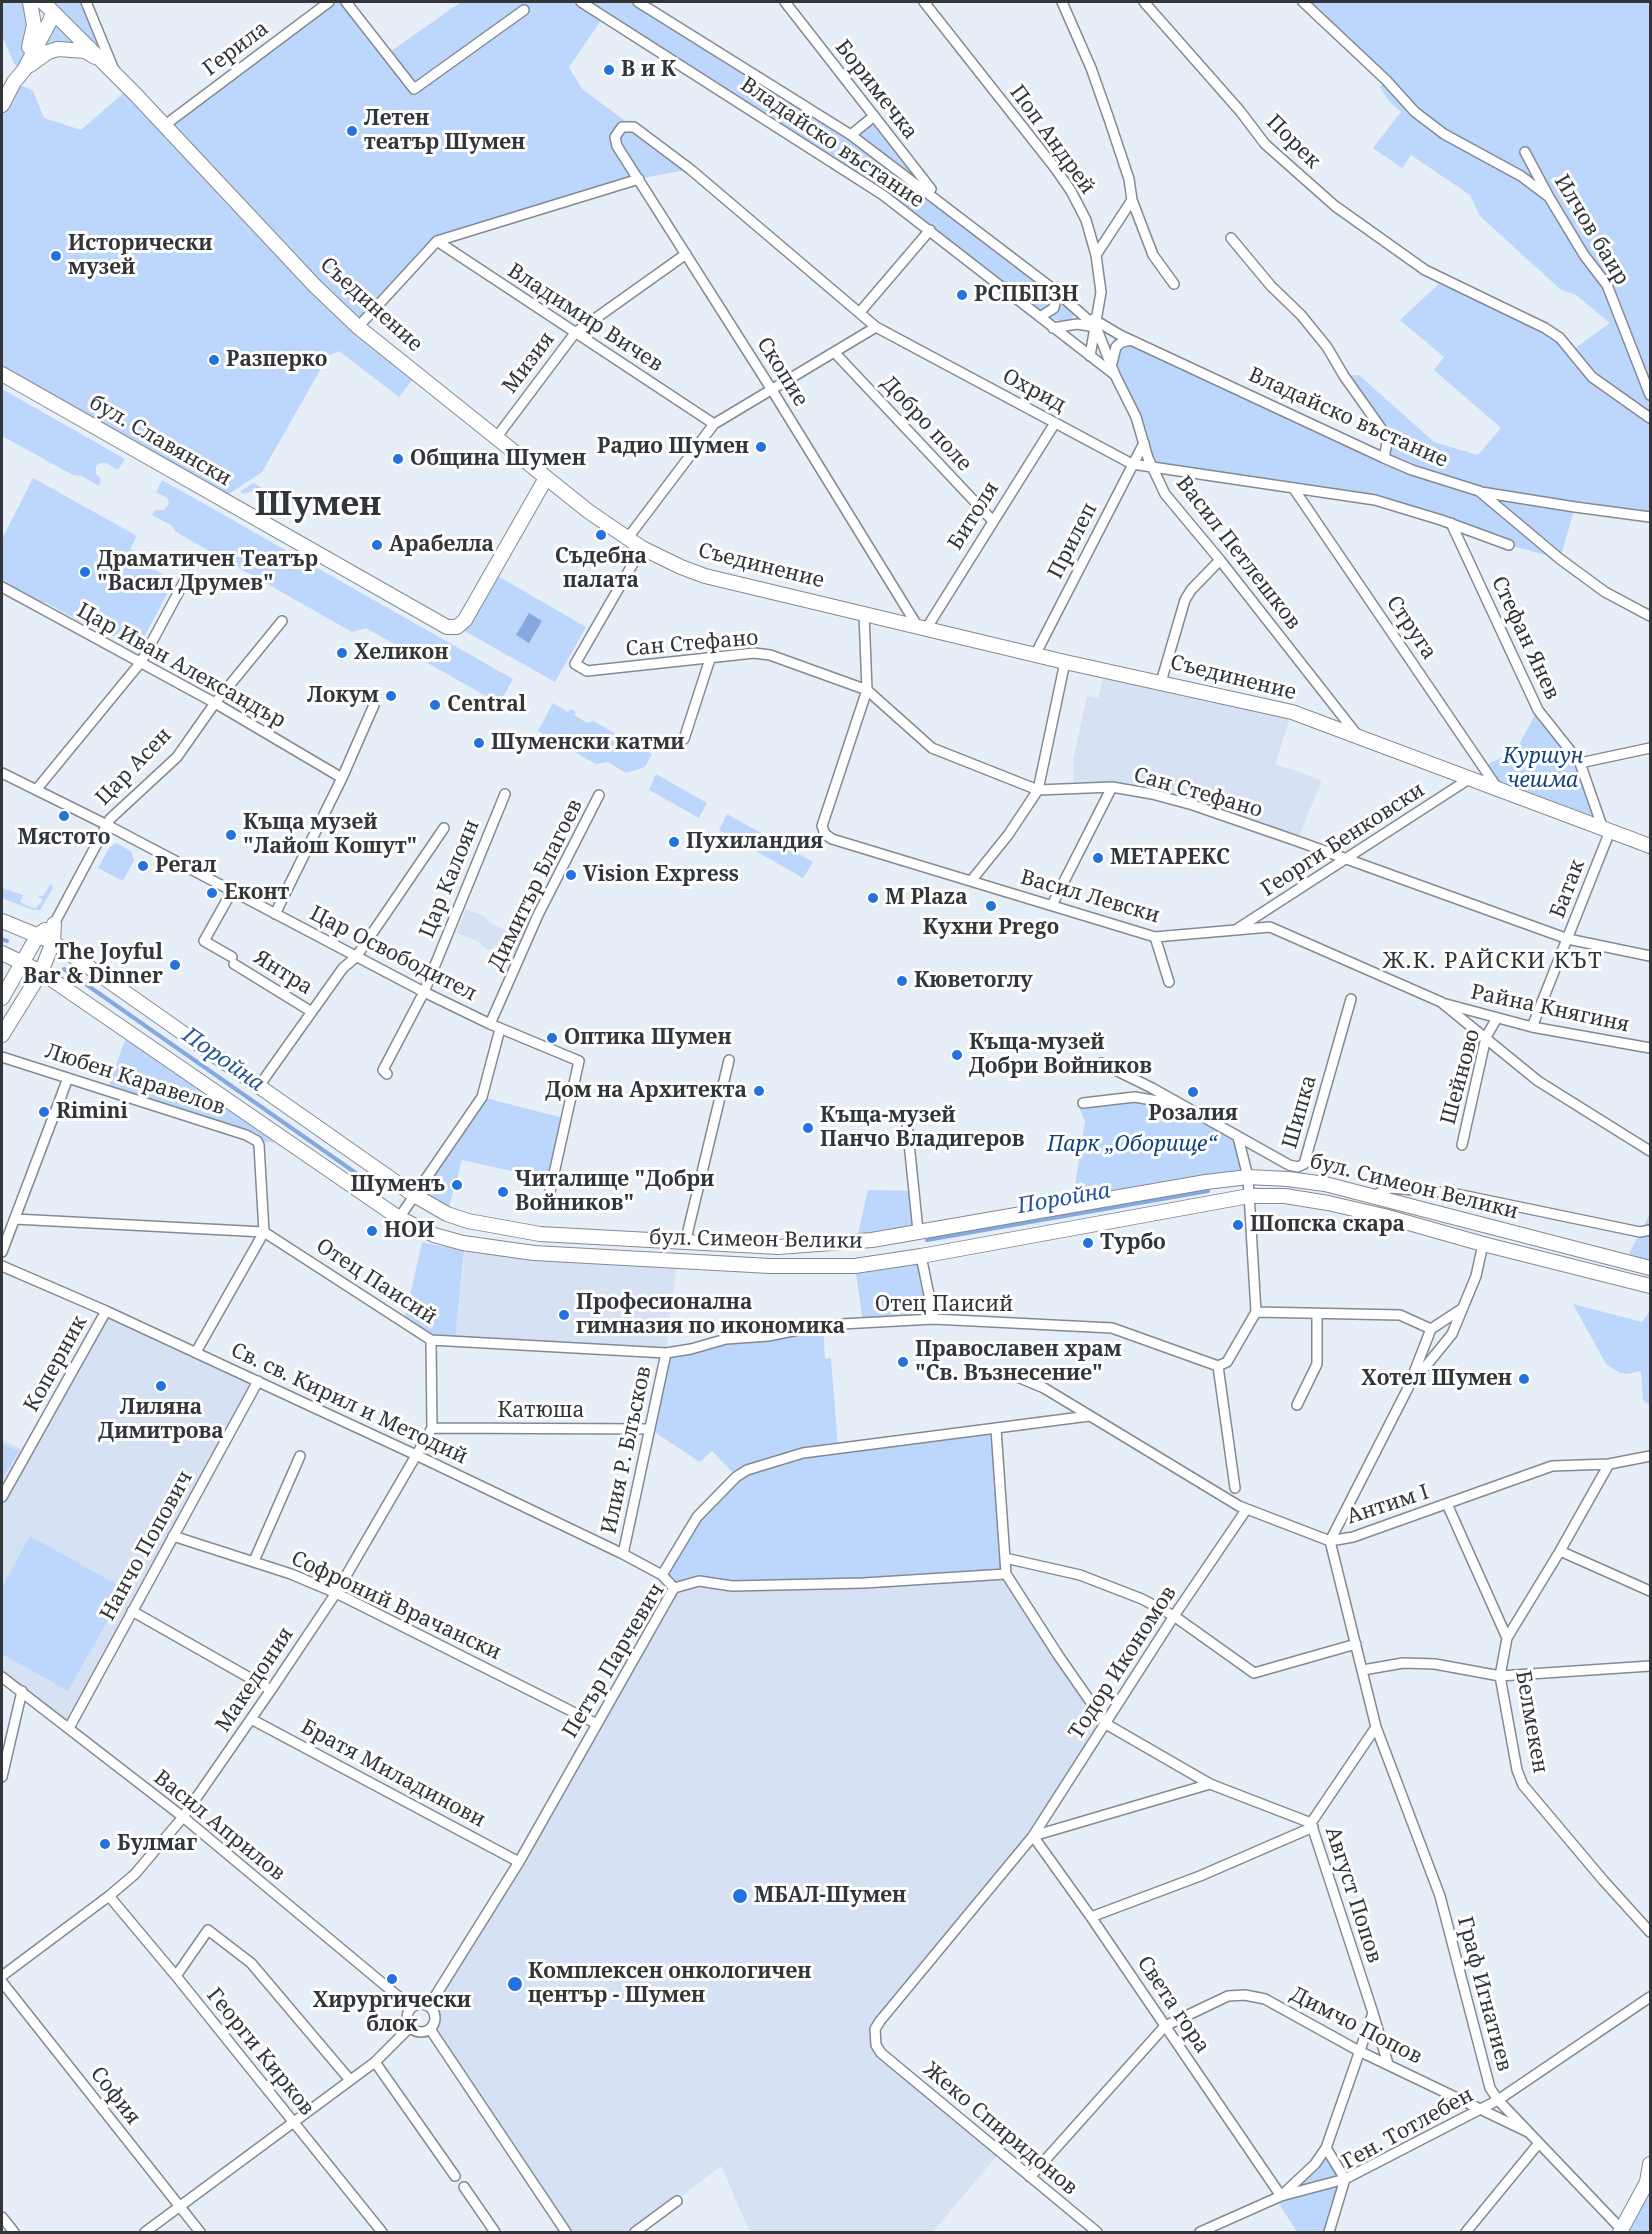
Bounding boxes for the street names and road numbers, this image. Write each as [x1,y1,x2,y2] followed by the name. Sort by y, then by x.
[198,16,274,82] street label: Герила
[829,35,923,145] street label: Боримечка
[736,72,928,214] street label: Владайско въстание
[1004,81,1100,199] street label: Поп Андрей
[1261,110,1325,174] street label: Порек
[1548,170,1634,290] street label: Илчов баир
[315,252,427,358] street label: Съединение
[503,258,667,378] street label: Владимир Вичев
[498,327,560,399] street label: Мизия
[751,333,813,411] street label: Скопие
[1244,363,1452,473] street label: Владайско въстание
[998,364,1070,418] street label: Охрид
[876,371,976,477] street label: Добро поле
[84,390,236,492] street label: бул. Славянски
[1170,471,1306,635] street label: Васил Петлешков
[943,477,1005,555] street label: Битоля
[1043,499,1103,583] street label: Прилеп
[695,538,827,594] street label: Съединение
[1486,573,1564,703] street label: Стефан Янев
[1381,591,1441,665] street label: Струга
[72,598,290,734] street label: Цар Иван Александър
[625,626,759,662] street label: Сан Стефано
[1167,650,1299,706] street label: Съединение
[91,723,177,811] street label: Цар Асен
[1131,763,1265,823] street label: Сан Стефано
[1257,778,1429,902] street label: Георги Бенковски
[484,795,588,975] street label: Димитър Благоев
[415,816,485,942] street label: Цар Калоян
[1545,856,1591,922] street label: Батак
[1017,865,1163,929] street label: Васил Левски
[305,901,481,1007] street label: Цар Освободител
[249,945,317,1001] street label: Янтра
[1468,980,1632,1038] street label: Райна Княгиня
[1436,1026,1486,1128] street label: Шейново
[42,1039,228,1121] street label: Любен Каравелов
[1278,1072,1322,1152] street label: Шипка
[1307,1149,1521,1225] street label: бул. Симеон Велики
[649,1226,863,1254] street label: бул. Симеон Велики
[311,1234,441,1330] street label: Отец Паисий
[875,1292,1013,1318] street label: Отец Паисий
[19,1312,93,1416] street label: Коперник
[227,1338,471,1470] street label: Св. св. Кирил и Методий
[597,1364,657,1536] street label: Илия Р. Блъсков
[497,1398,585,1424] street label: Катюша
[95,1467,199,1625] street label: Нанчо Попович
[1344,1480,1432,1530] street label: Антим I
[287,1546,505,1666] street label: Софроний Врачански
[558,1579,670,1743] street label: Петър Парчевич
[1064,1582,1182,1744] street label: Тодор Икономов
[211,1623,299,1737] street label: Македония
[1510,1669,1552,1775] street label: Белмекен
[296,1715,490,1833] street label: Братя Миладинови
[148,1765,290,1887] street label: Васил Априлов
[1319,1824,1387,1966] street label: Август Попов
[1451,1914,1517,2074] street label: Граф Игнатиев
[1131,1952,1215,2058] street label: Света гора
[1286,1982,1426,2070] street label: Димчо Попов
[201,1983,319,2121] street label: Георги Кирков
[918,2057,1082,2201] street label: Жеко Спиридонов
[85,2062,145,2130] street label: София
[1338,2083,1478,2175] street label: Ген. Тотлебен

